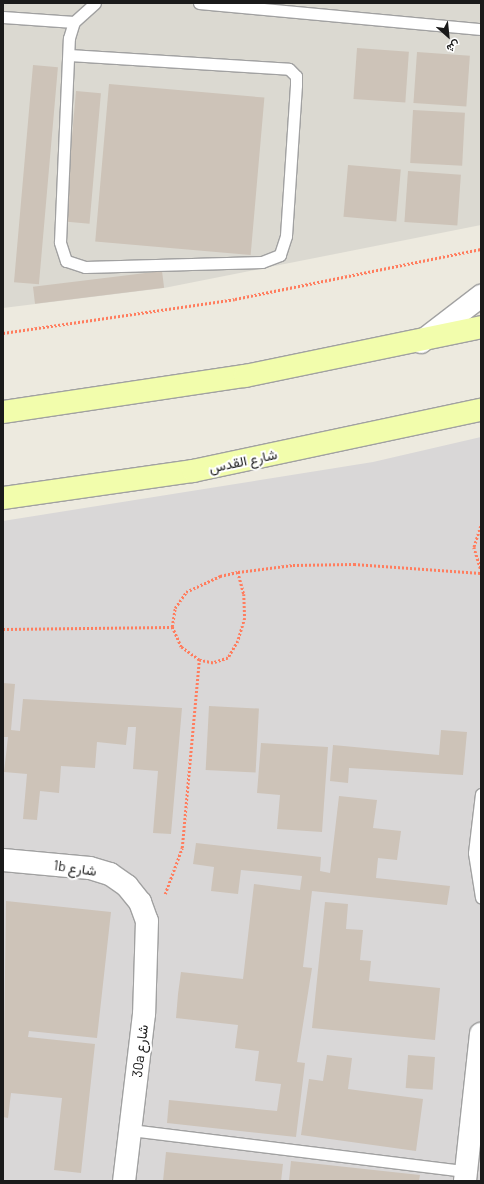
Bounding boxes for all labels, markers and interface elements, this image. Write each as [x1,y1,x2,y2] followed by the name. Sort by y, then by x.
[428,16,468,56] north arrow
[445,38,463,56] text: ش
[207,446,279,476] street label: شارع القدس
[52,857,98,879] street label: 1b شارع
[128,1024,152,1078] street label: 30a شارع

